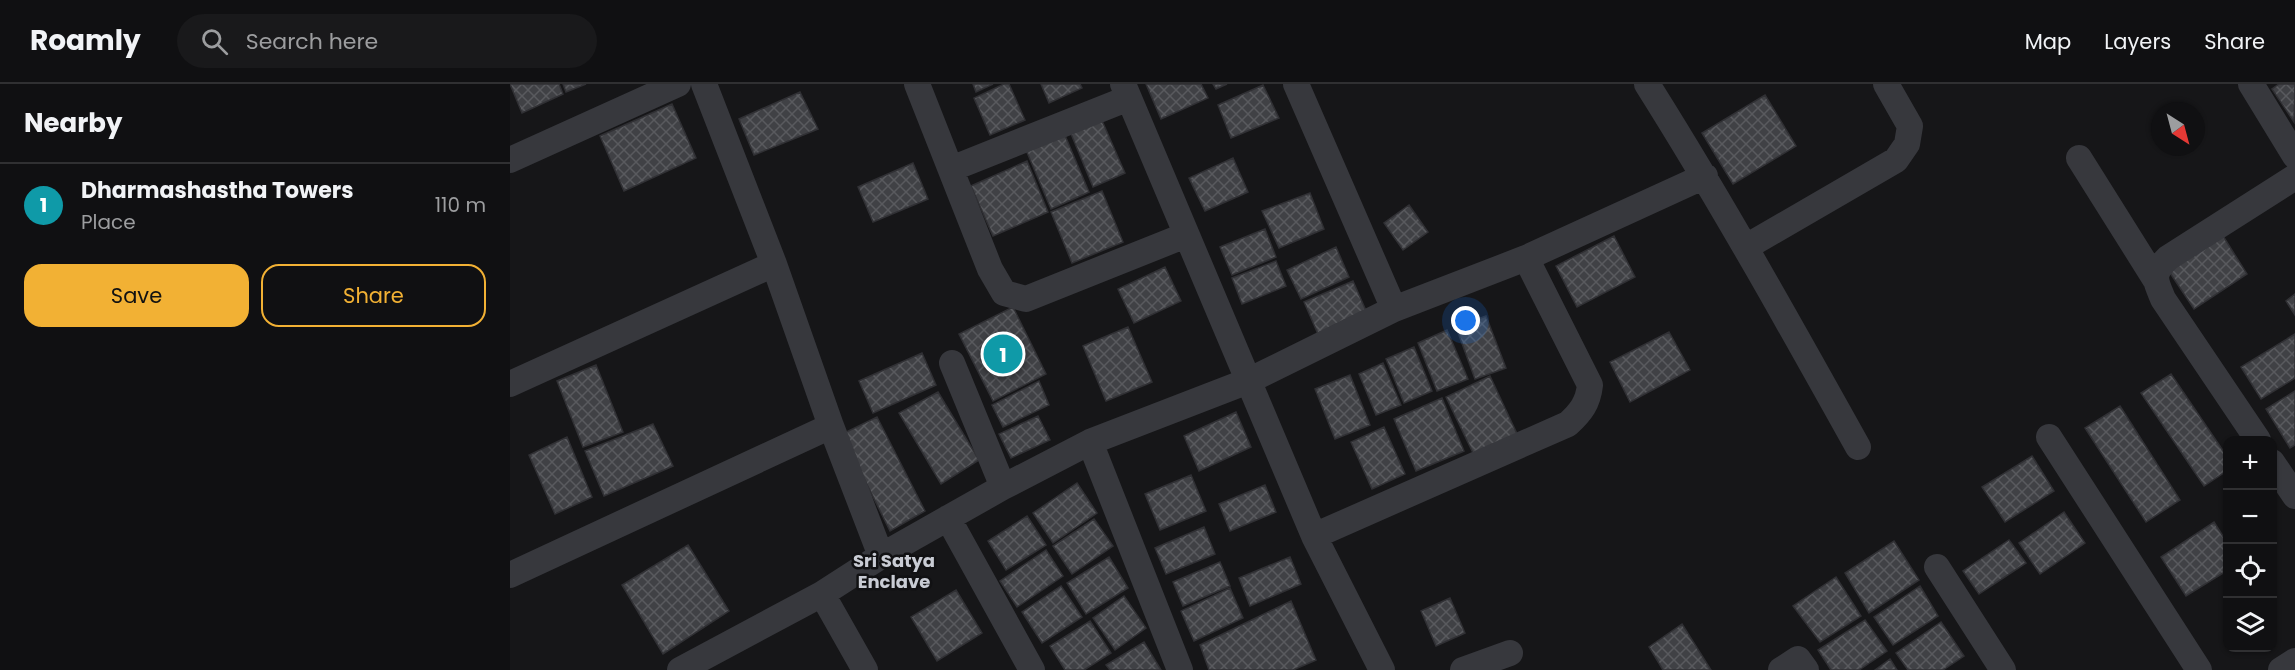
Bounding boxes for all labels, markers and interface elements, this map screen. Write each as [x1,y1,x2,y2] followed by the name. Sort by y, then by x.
[177,14,597,68] search box
[30,21,141,60] text: Roamly
[198,25,231,58] icon: search
[246,26,378,57] text: Search here
[2025,27,2071,56] text: Map
[2104,27,2171,56] text: Layers
[2204,27,2265,56] text: Share
[2151,102,2205,156] north arrow
[24,105,122,141] text: Nearby
[81,175,353,206] text: Dharmashastha Towers
[40,191,47,219] text: 1
[435,191,486,219] text: 110 m
[81,208,136,236] text: Place
[24,264,249,327] button: Save
[261,264,486,327] button: Share
[1451,306,1480,335] your location
[984,332,1022,376] pin: 1
[2223,436,2277,652] map controls
[2223,436,2277,490] button: +
[2223,490,2277,544] button: −
[2223,544,2277,598] button: locate
[853,548,935,594] district label: Sri Satya Enclave
[2223,598,2277,652] button: layers

